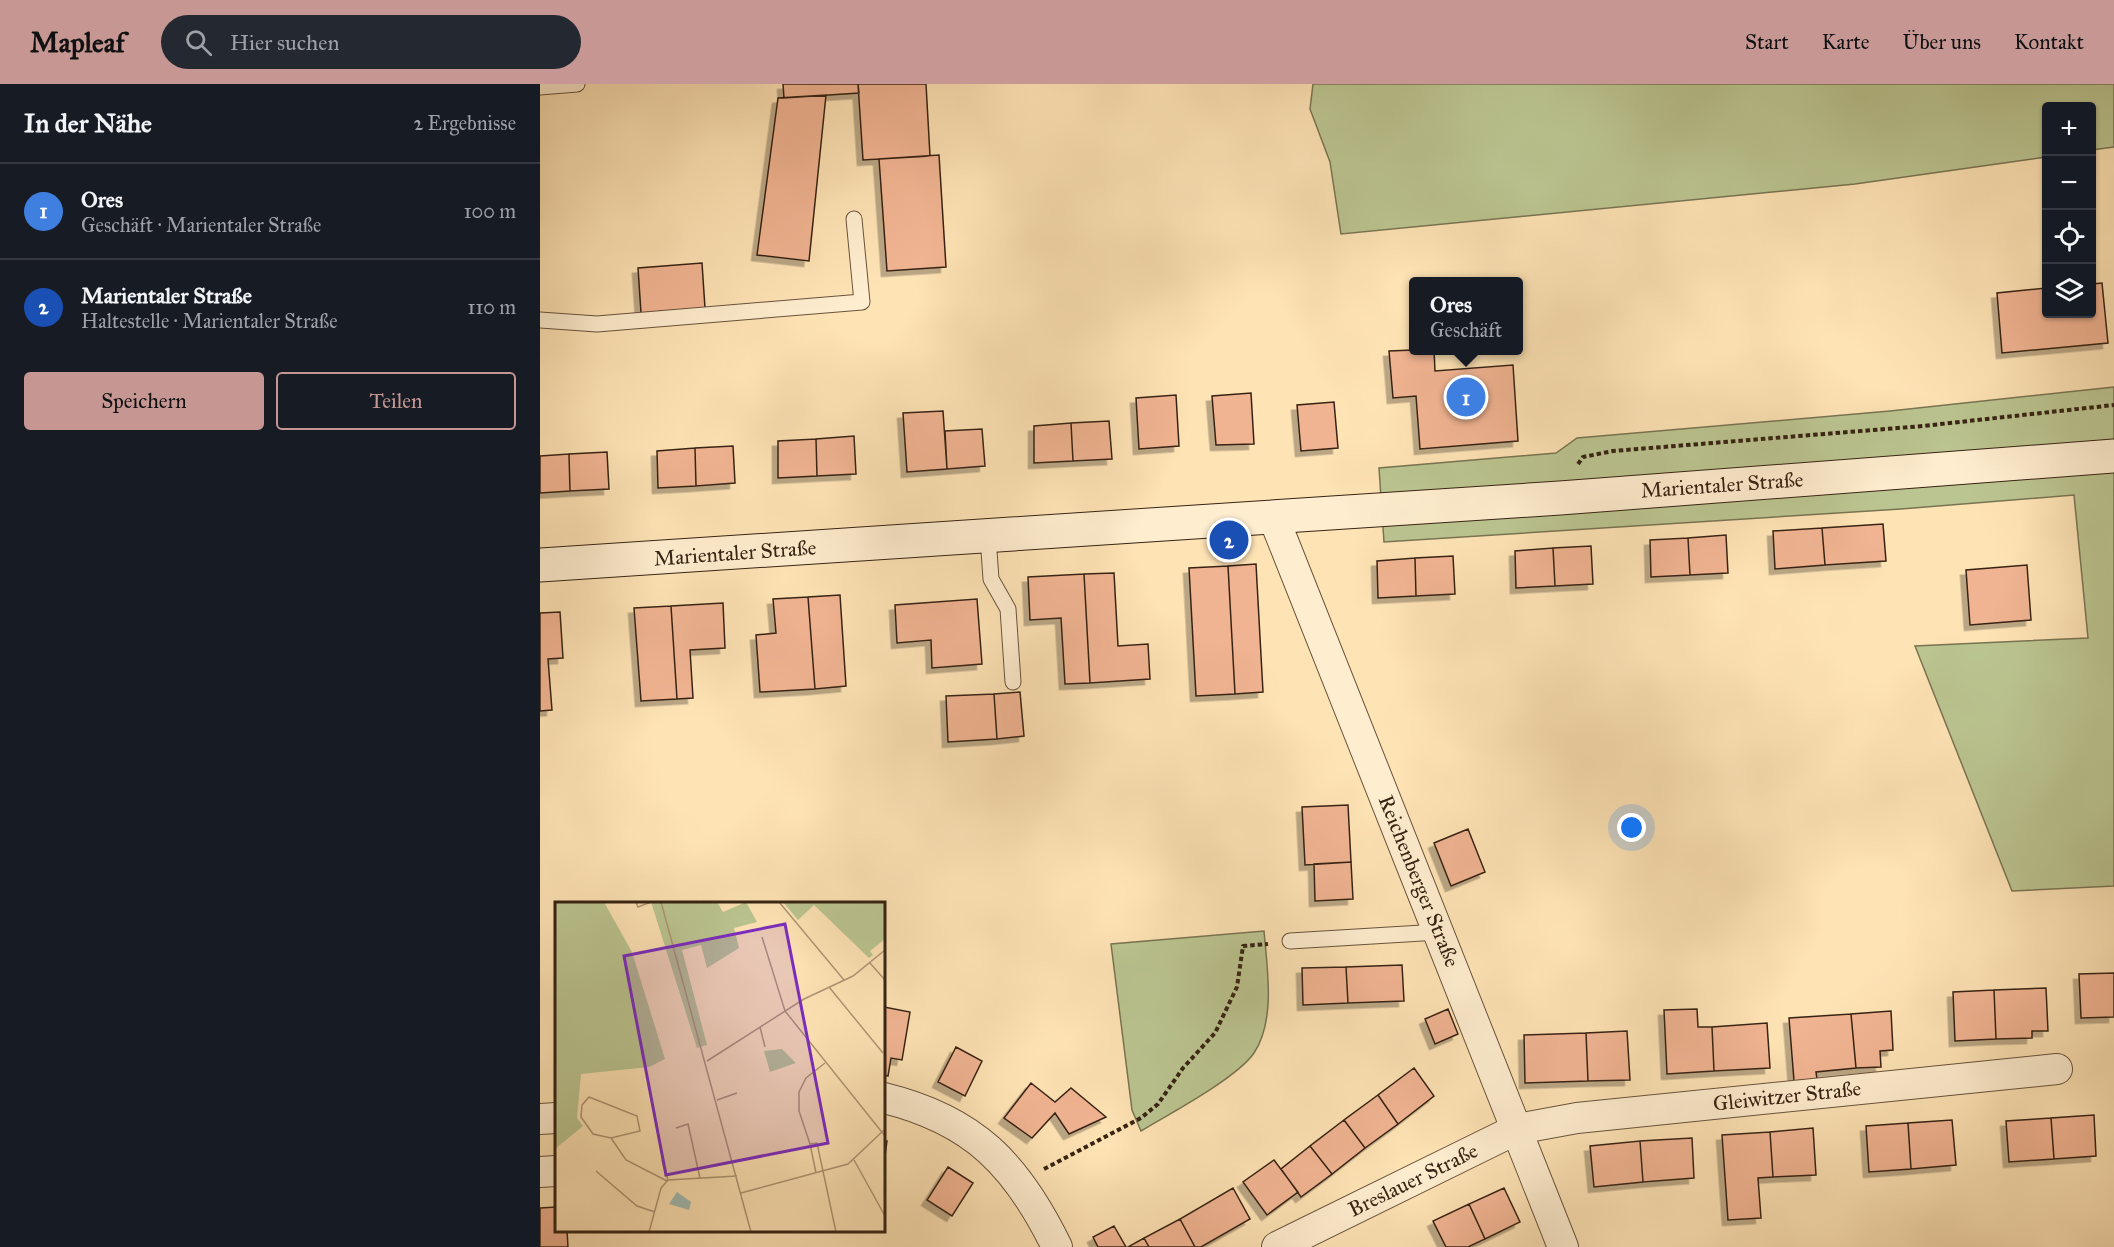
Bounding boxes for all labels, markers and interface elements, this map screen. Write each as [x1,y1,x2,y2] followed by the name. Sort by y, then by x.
[161,15,581,69] search box
[30,25,125,60] text: Mapleaf
[182,26,215,59] icon: search
[230,29,339,56] text: Hier suchen
[1745,29,1789,55] text: Start
[1822,29,1870,55] text: Karte
[1903,29,1981,55] text: Über uns
[2014,29,2084,55] text: Kontakt
[2042,102,2096,318] map controls
[2042,102,2096,156] button: +
[24,107,152,139] text: In der Nähe
[413,111,516,135] text: 2 Ergebnisse
[2042,156,2096,210] button: −
[81,186,123,213] text: Ores
[40,199,47,223] text: 1
[464,199,516,223] text: 100 m
[2042,210,2096,264] button: locate
[81,213,321,237] text: Geschäft · Marientaler Straße
[2042,264,2096,318] button: layers
[1409,277,1523,355] popup
[81,282,252,309] text: Marientaler Straße
[1430,291,1472,318] text: Ores
[39,295,48,319] text: 2
[468,295,516,319] text: 110 m
[81,309,338,333] text: Haltestelle · Marientaler Straße
[1430,318,1502,342] text: Geschäft
[24,372,264,430] button: Speichern
[276,372,516,430] button: Teilen
[1446,374,1486,420] pin: 1
[1640,466,1804,504] street label: Marientaler Straße
[1210,518,1248,562] pin: 2
[653,534,817,572] street label: Marientaler Straße
[1373,791,1465,971] street label: Reichenberger Straße
[1617,813,1646,842] your location
[555,902,885,1232] inset map
[1712,1075,1863,1117] street label: Gleiwitzer Straße
[1344,1137,1482,1223] street label: Breslauer Straße

